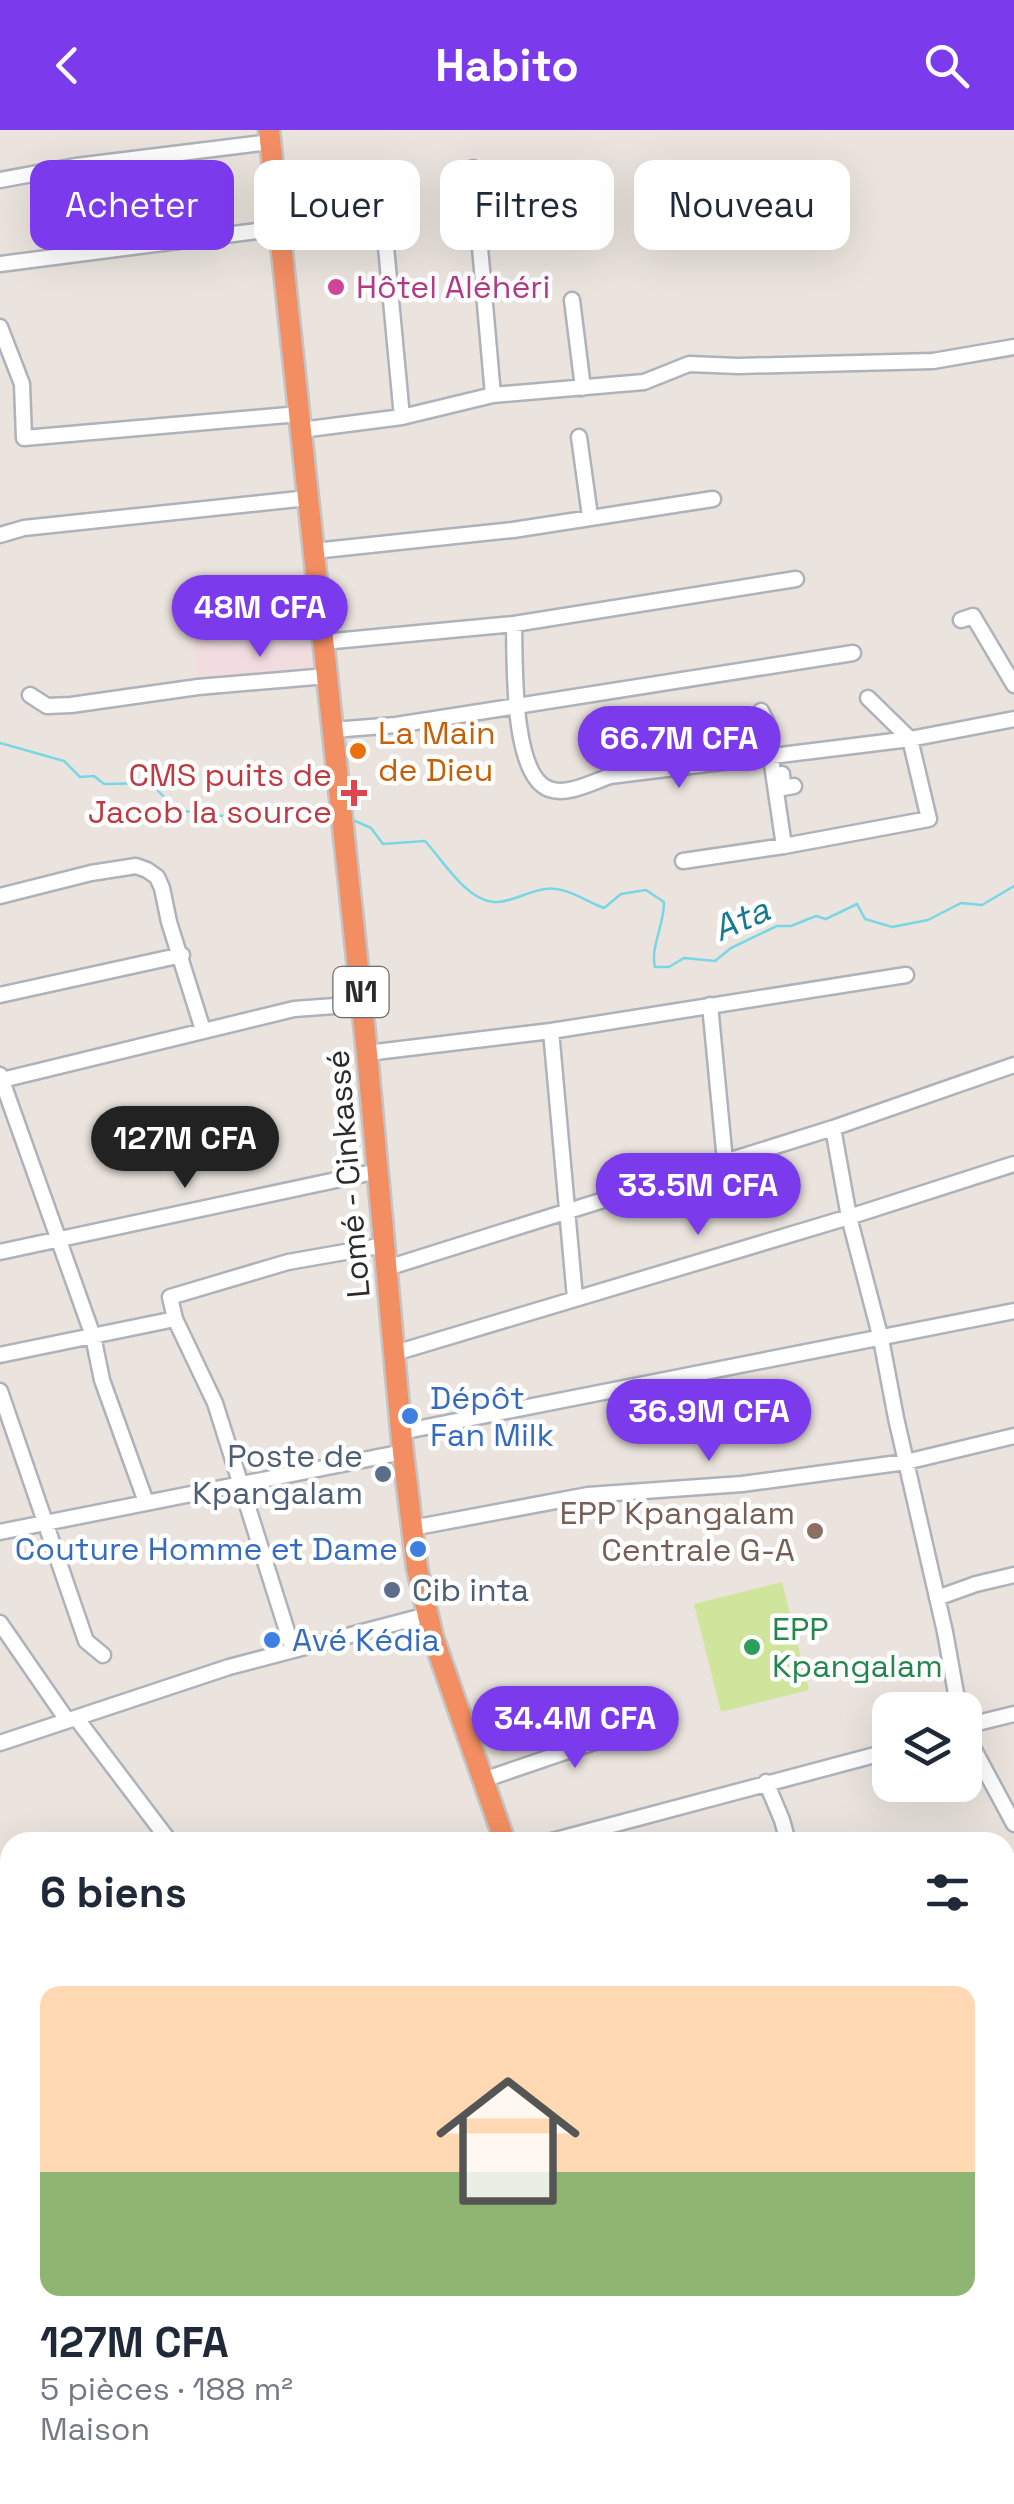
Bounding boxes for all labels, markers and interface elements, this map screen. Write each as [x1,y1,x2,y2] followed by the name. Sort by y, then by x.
[435,37,579,94] text: Habito
[40,38,95,93] icon: back
[919,38,974,93] icon: search
[30,160,234,250] chip: Acheter
[254,160,420,250] chip: Louer
[440,160,614,250] chip: Filtres
[634,160,850,250] chip: Nouveau
[356,267,550,307] place label: Hôtel Aléhéri
[325,276,347,298] marker: Hôtel Aléhéri
[168,575,352,660] pin: 48M CFA
[194,587,326,627] text: 48M CFA
[565,706,793,791] pin: 66.7M CFA
[378,713,496,790] place label: La Main de Dieu
[600,718,758,758] text: 66.7M CFA
[347,740,369,762] marker: La Main de Dieu
[88,755,332,832] place label: CMS puits de Jacob la source
[341,780,367,806] marker: CMS puits de Jacob la source
[706,887,777,951] water label: Ata
[334,967,388,1017] road number: N1
[317,1048,379,1300] street label: Lomé - Cinkassé
[82,1106,288,1191] pin: 127M CFA
[113,1118,257,1158] text: 127M CFA
[584,1153,812,1238] pin: 33.5M CFA
[618,1165,778,1205] text: 33.5M CFA
[430,1378,554,1455] place label: Dépôt Fan Milk
[595,1379,823,1464] pin: 36.9M CFA
[628,1391,790,1431] text: 36.9M CFA
[399,1405,421,1427] marker: Dépôt Fan Milk
[192,1436,363,1513] place label: Poste de Kpangalam
[372,1463,394,1485] marker: Poste de Kpangalam
[559,1493,795,1570] place label: EPP Kpangalam Centrale G-A
[804,1520,826,1542] marker: EPP Kpangalam Centrale G-A
[15,1529,398,1569] place label: Couture Homme et Dame
[407,1538,429,1560] marker: Couture Homme et Dame
[412,1570,529,1610] place label: Cib inta
[381,1579,403,1601] marker: Cib inta
[772,1609,943,1686] place label: EPP Kpangalam
[292,1620,440,1660] place label: Avé Kédia
[261,1629,283,1651] marker: Avé Kédia
[741,1636,763,1658] marker: EPP Kpangalam
[461,1686,689,1771] pin: 34.4M CFA
[872,1692,982,1802] map controls
[872,1692,982,1802] button: layers
[494,1698,656,1738] text: 34.4M CFA
[920,1865,975,1920] icon: filters
[40,1866,187,1919] text: 6 biens
[418,2051,598,2231] icon: home
[40,2316,229,2369] text: 127M CFA
[40,2369,293,2409] text: 5 pièces · 188 m²
[40,2409,150,2449] text: Maison

